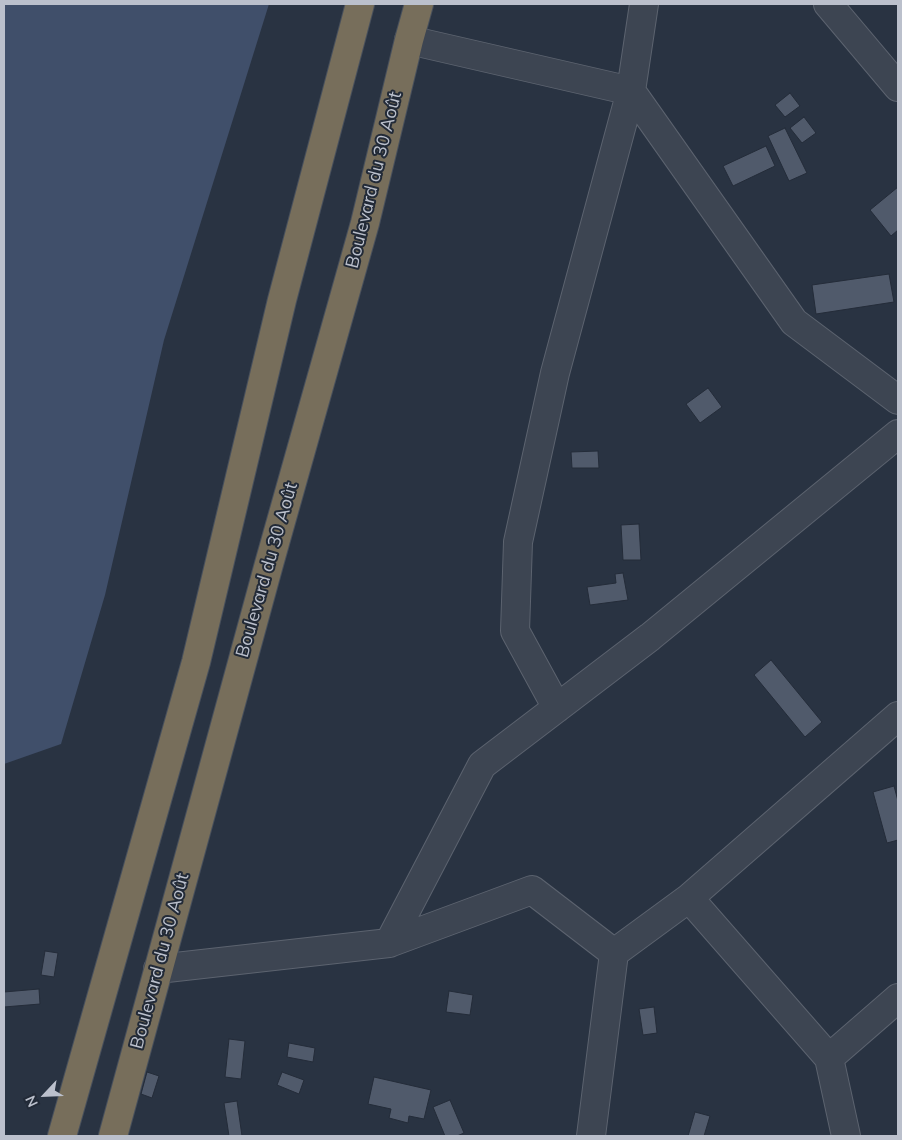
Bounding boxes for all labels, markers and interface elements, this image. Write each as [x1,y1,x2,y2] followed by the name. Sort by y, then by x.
[342,89,406,271] street label: Boulevard du 30 Août
[232,480,302,660] street label: Boulevard du 30 Août
[126,871,194,1051] street label: Boulevard du 30 Août
[20,1070,70,1120] north arrow
[21,1093,42,1110] text: N

